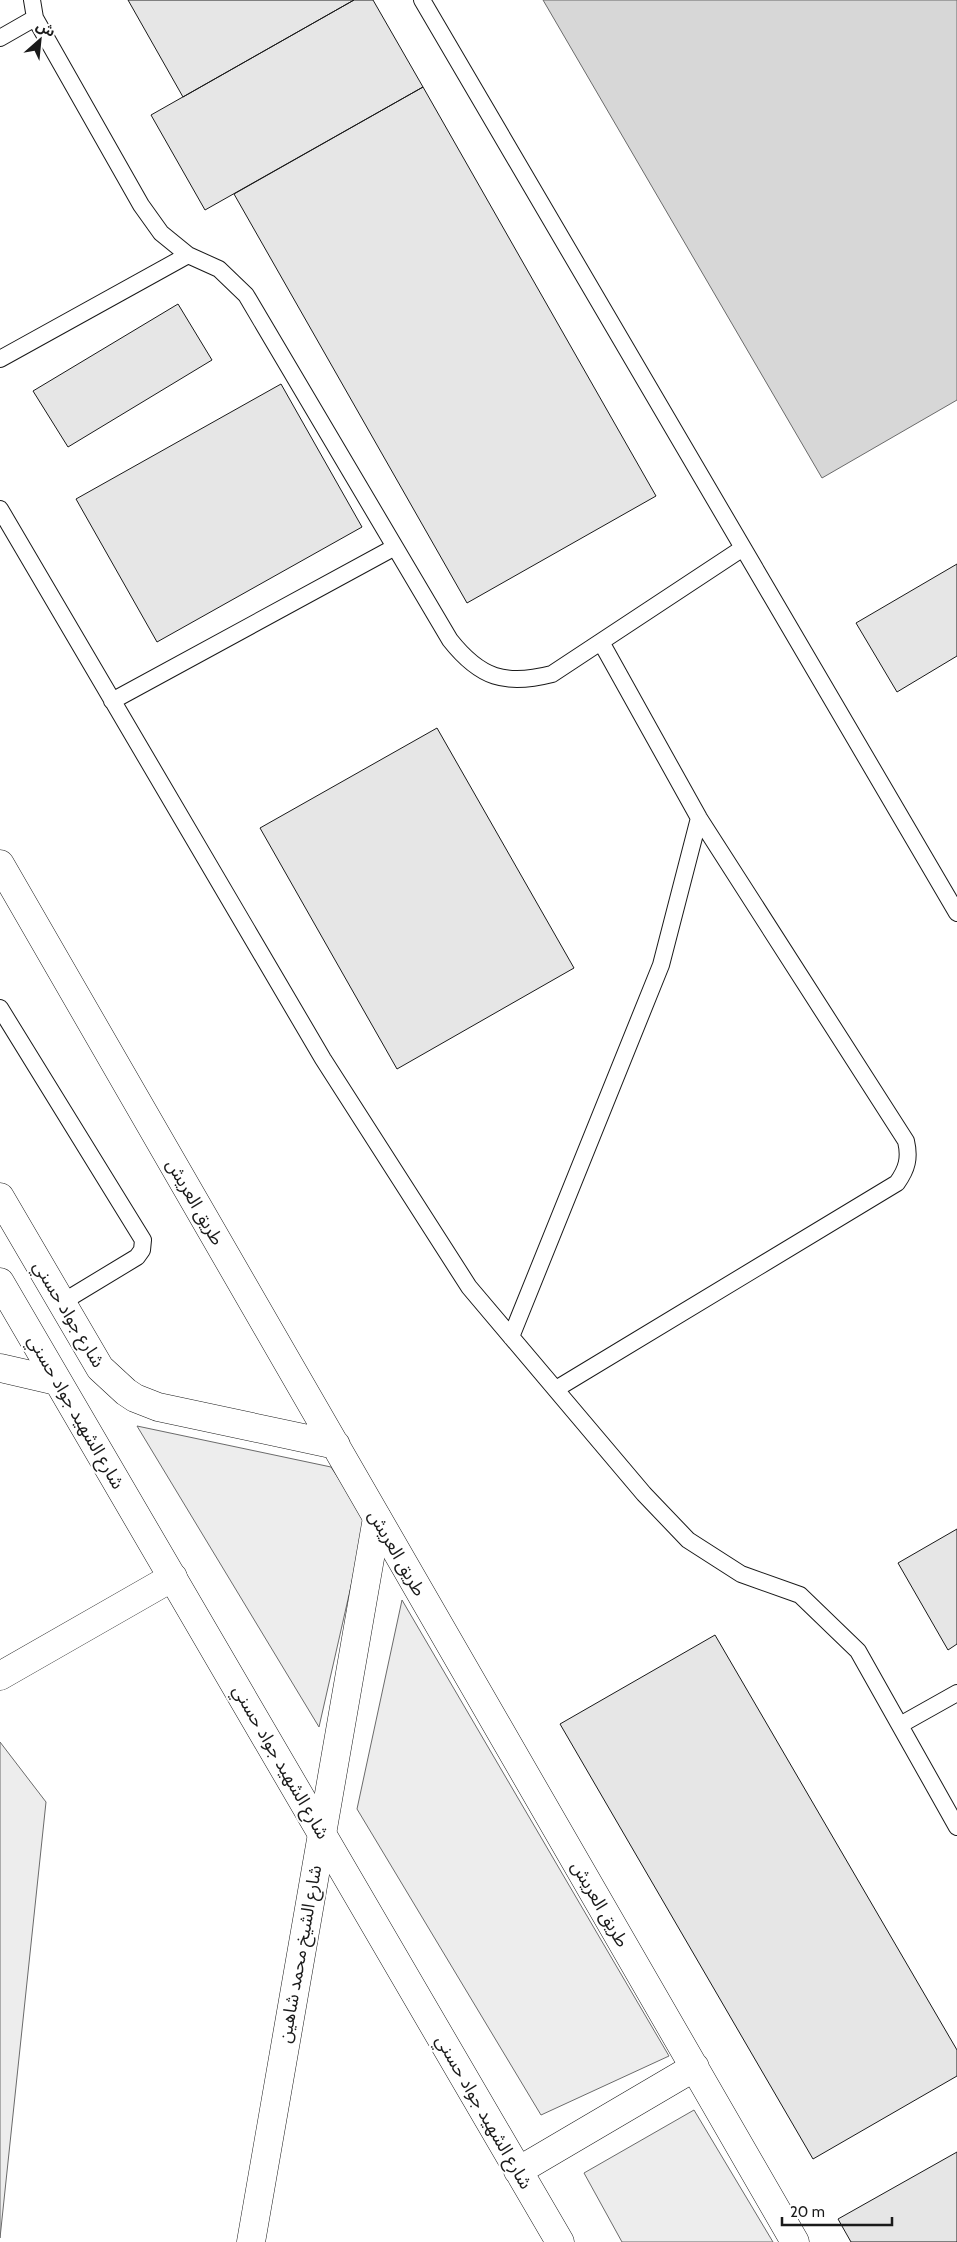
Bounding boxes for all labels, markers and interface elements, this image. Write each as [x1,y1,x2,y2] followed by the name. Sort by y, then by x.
[15,15,65,65] north arrow
[33,16,59,41] text: ش
[161,1155,229,1249] street label: طريق العريش
[26,1257,109,1373] street label: شارع جواد حسني
[20,1331,129,1494] street label: شارع الشهيد جواد حسني
[363,1506,431,1600] street label: طريق العريش
[225,1681,334,1844] street label: شارع الشهيد جواد حسني
[566,1857,634,1951] street label: طريق العريش
[274,1863,329,2045] street label: شارع الشيخ محمد شاهين
[428,2031,537,2194] street label: شارع الشهيد جواد حسني
[782,2194,892,2226] scale bar
[790,2203,825,2221] text: 20 m

